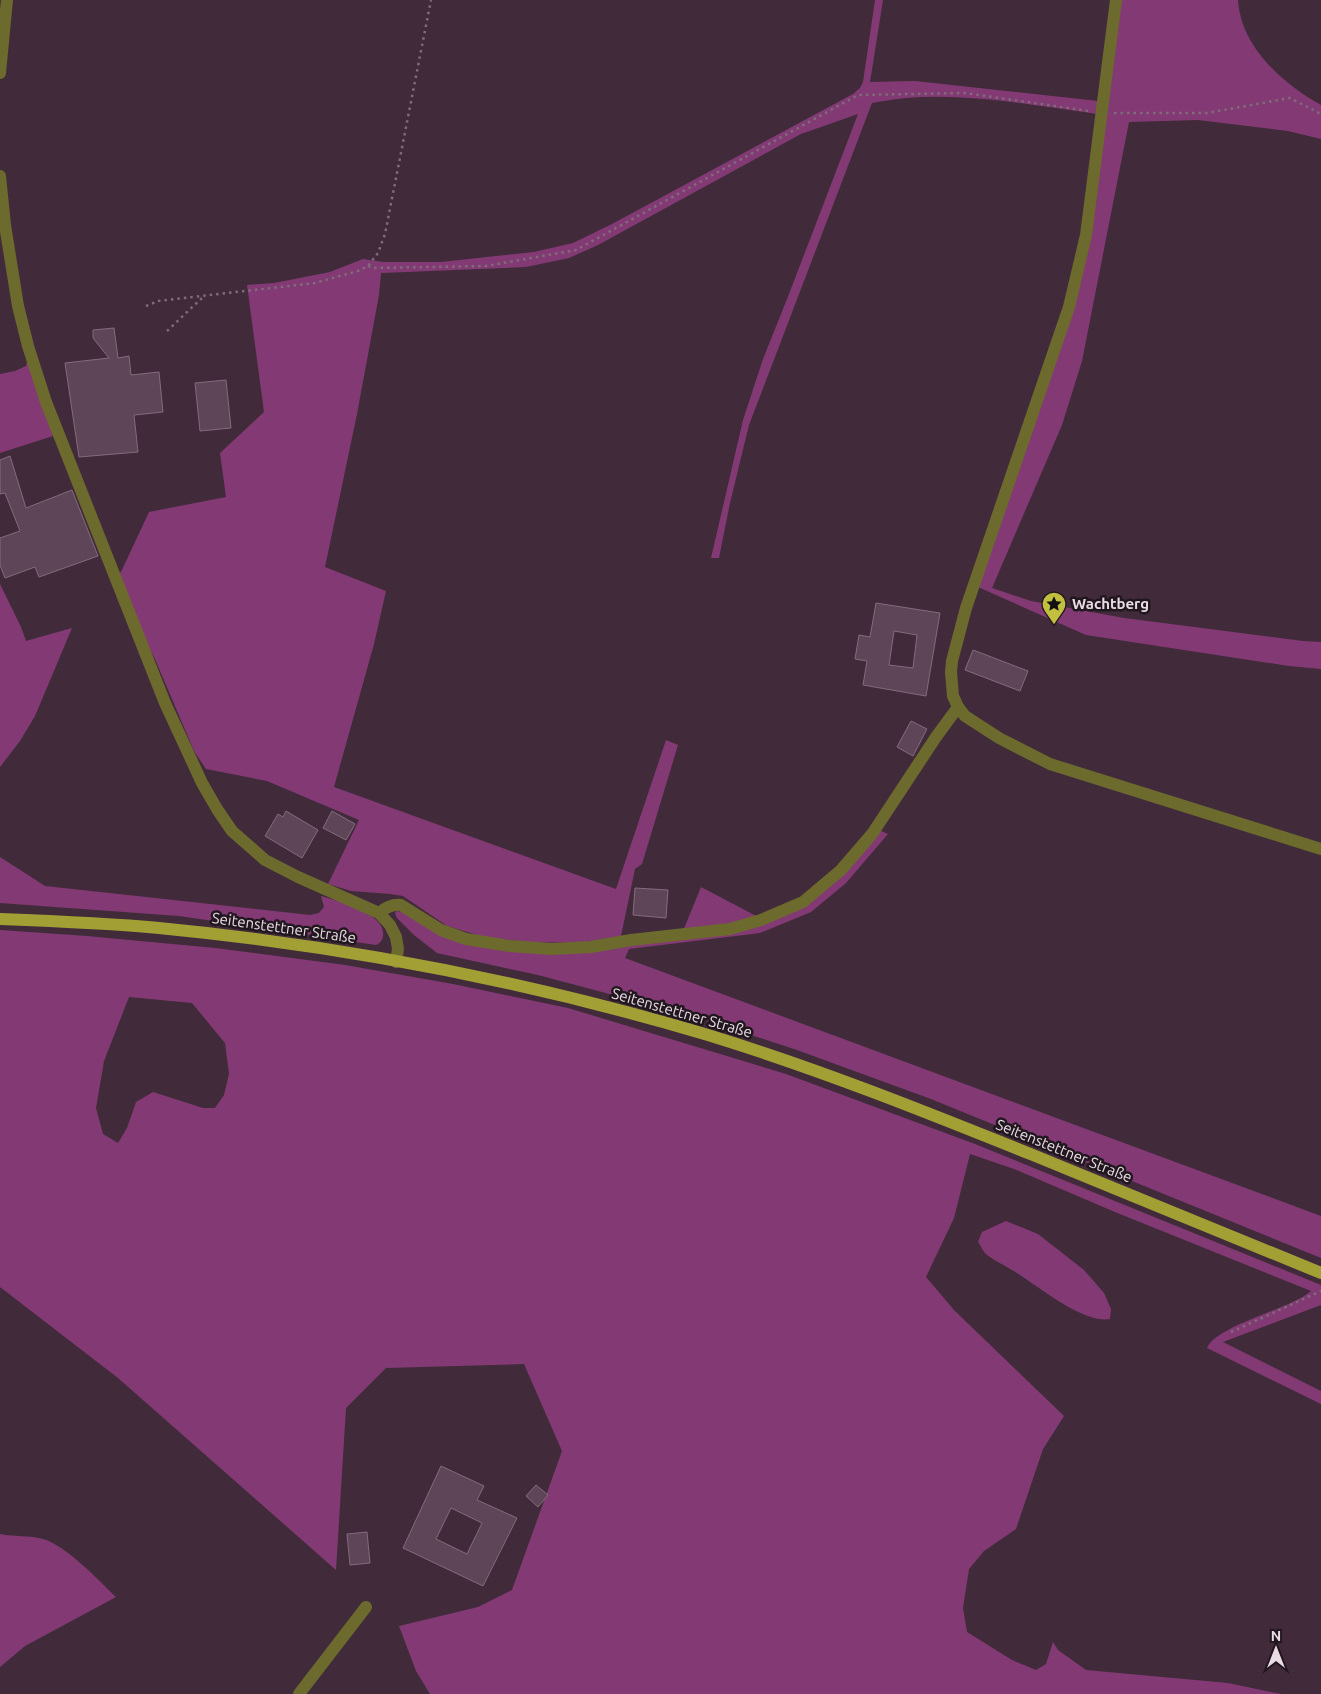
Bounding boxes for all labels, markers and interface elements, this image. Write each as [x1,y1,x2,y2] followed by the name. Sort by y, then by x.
[1041,591,1067,625] place icon: Wachtberg
[1072,595,1149,612] place label: Wachtberg
[211,909,357,946] street label: Seitenstettner Straße
[610,984,754,1041] street label: Seitenstettner Straße
[994,1115,1135,1186] street label: Seitenstettner Straße
[1251,1624,1301,1674] north arrow
[1271,1628,1281,1644] text: N

